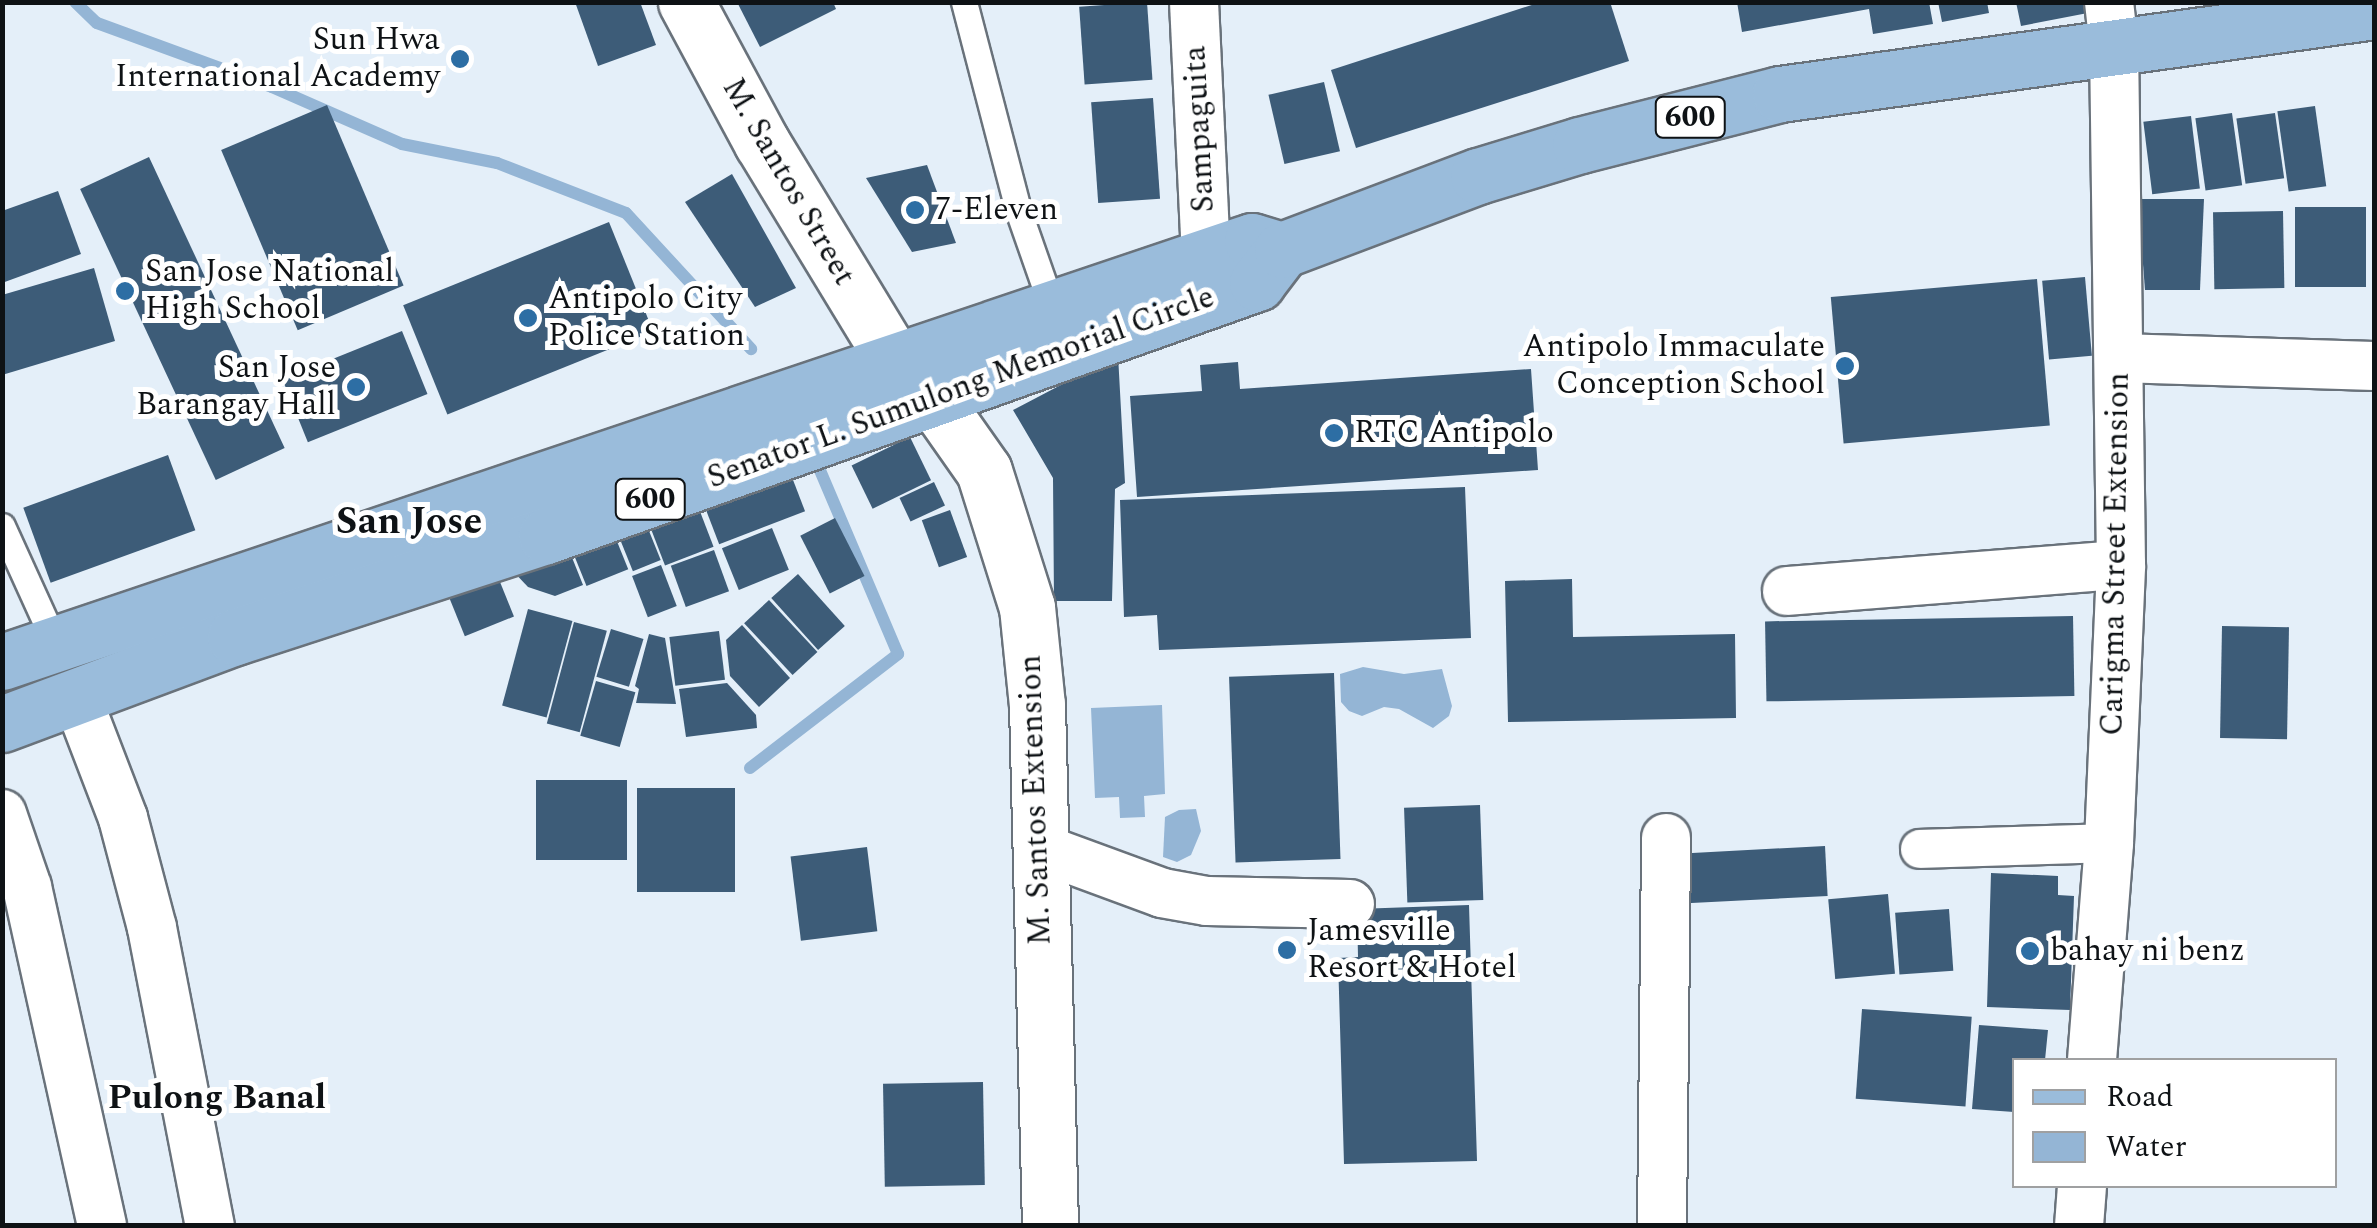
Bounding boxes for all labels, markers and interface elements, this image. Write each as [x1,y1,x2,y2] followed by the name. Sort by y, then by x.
[115,22,440,97] place label: Sun Hwa International Academy
[1176,45,1224,213] street label: Sampaguita
[449,48,471,70] marker: Sun Hwa International Academy
[713,72,863,292] street label: M. Santos Street
[1652,92,1728,142] road number: 600
[935,191,1058,229] place label: 7-Eleven
[904,199,926,221] marker: 7-Eleven
[145,254,394,329] place label: San Jose National High School
[702,278,1220,498] street label: Senator L. Sumulong Memorial Circle
[114,280,136,302] marker: San Jose National High School
[548,281,745,356] place label: Antipolo City Police Station
[517,307,539,329] marker: Antipolo City Police Station
[1523,329,1825,404] place label: Antipolo Immaculate Conception School
[136,350,336,425] place label: San Jose Barangay Hall
[1834,355,1856,377] marker: Antipolo Immaculate Conception School
[2094,372,2138,736] street label: Carigma Street Extension
[345,376,367,398] marker: San Jose Barangay Hall
[1354,414,1554,452] place label: RTC Antipolo
[1323,422,1345,444] marker: RTC Antipolo
[612,474,688,524] road number: 600
[336,500,482,546] district label: San Jose
[1012,654,1060,946] street label: M. Santos Extension
[1307,913,1516,988] place label: Jamesville Resort & Hotel
[2050,932,2245,970] place label: bahay ni benz
[1276,939,1298,961] marker: Jamesville Resort & Hotel
[2019,940,2041,962] marker: bahay ni benz
[2012,1058,2337,1188] legend
[2106,1074,2174,1120] text: Road
[108,1077,326,1119] district label: Pulong Banal
[2106,1124,2187,1170] text: Water

